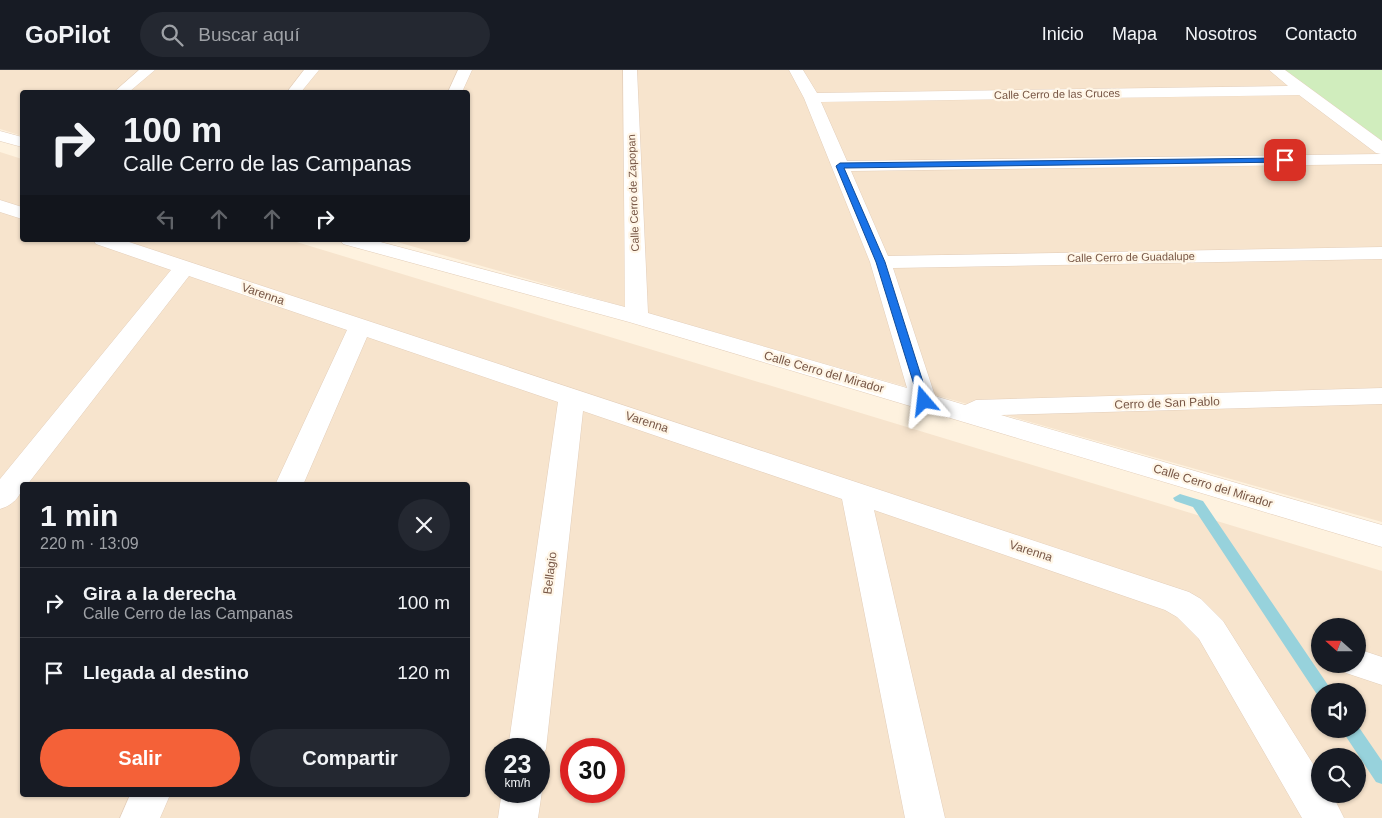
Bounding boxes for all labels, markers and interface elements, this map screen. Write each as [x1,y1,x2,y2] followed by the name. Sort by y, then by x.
[140,12,490,57] search box
[25,21,110,48] text: GoPilot
[158,21,186,49] icon: search
[198,24,300,45] text: Buscar aquí
[1042,24,1084,44] text: Inicio
[1112,24,1157,44] text: Mapa
[1185,24,1257,44] text: Nosotros
[1285,24,1357,44] text: Contacto
[994,87,1121,101] street label: Calle Cerro de las Cruces
[40,110,105,175] icon: right
[123,110,222,149] text: 100 m
[625,134,641,252] street label: Calle Cerro de Zapopan
[1264,139,1306,181] pin
[1271,146,1299,174] icon: arrive
[123,151,412,176] text: Calle Cerro de las Campanas
[152,205,180,233] icon: left
[205,205,233,233] icon: ahead
[258,205,286,233] icon: ahead
[311,205,339,233] icon: right
[1067,250,1195,264] street label: Calle Cerro de Guadalupe
[240,280,287,308] street label: Varenna
[762,348,886,396] street label: Calle Cerro del Mirador
[897,374,949,426] position arrow
[1114,394,1220,412] street label: Cerro de San Pablo
[624,408,671,436] street label: Varenna
[1152,461,1274,511] street label: Calle Cerro del Mirador
[40,499,118,532] text: 1 min
[398,499,450,551] button: close
[40,535,139,552] text: 220 m · 13:09
[1008,537,1055,565] street label: Varenna
[540,551,560,595] street label: Bellagio
[83,583,236,604] text: Gira a la derecha
[40,589,68,617] icon: right
[397,592,450,613] text: 100 m
[83,605,293,622] text: Calle Cerro de las Campanas
[1311,618,1366,672] north arrow
[1311,618,1366,803] map controls
[40,659,68,687] icon: arrive
[83,662,249,683] text: Llegada al destino
[397,662,450,683] text: 120 m
[1311,683,1366,738] button: sound
[40,729,240,787] button: Salir
[250,729,450,787] button: Compartir
[560,738,625,803] speed limit sign: 30
[1311,748,1366,803] button: search
[504,750,531,778] text: 23
[504,776,531,790] text: km/h

